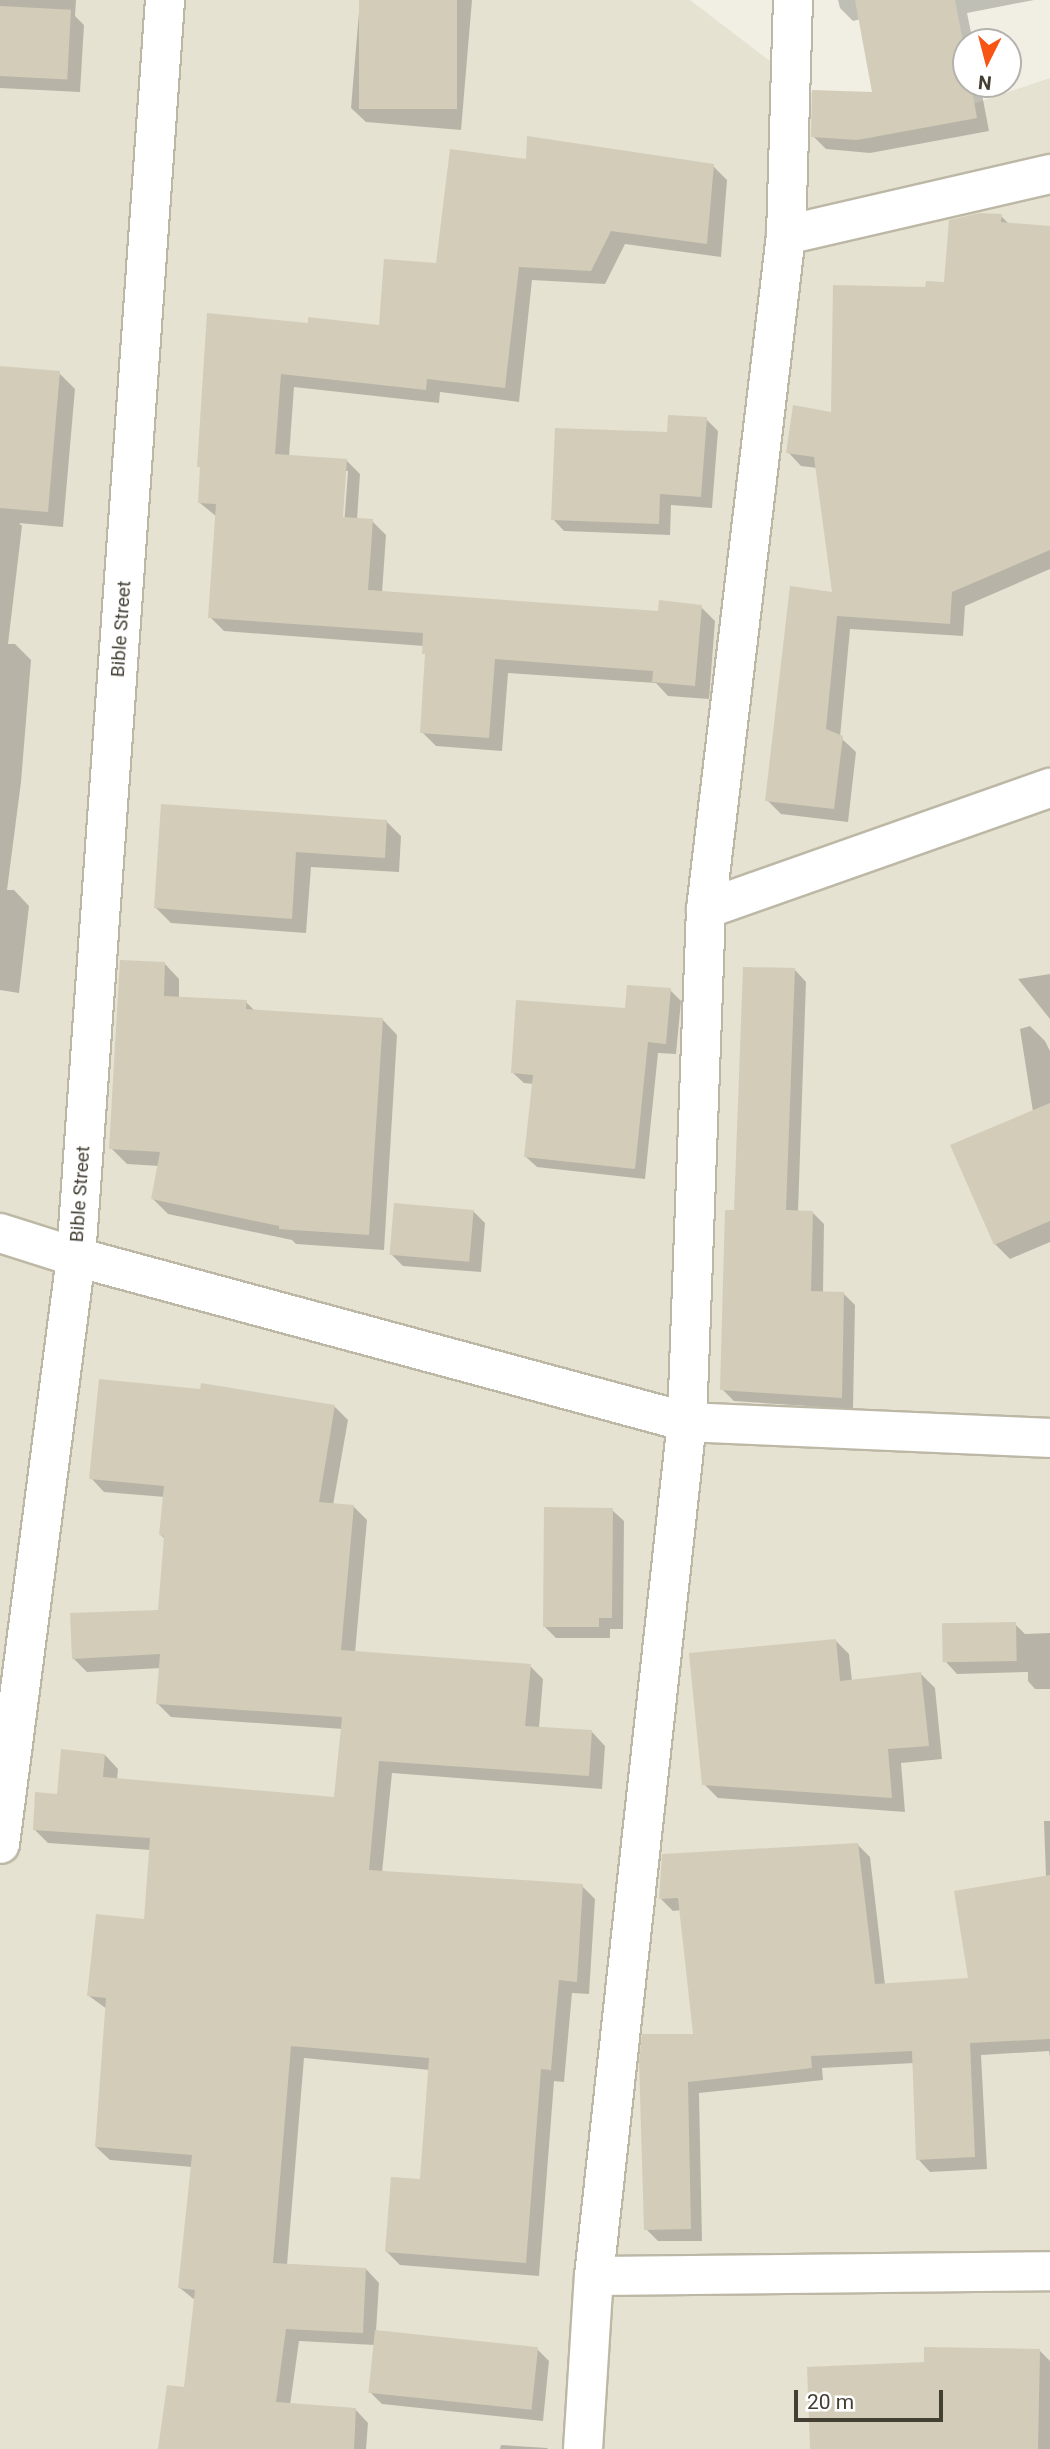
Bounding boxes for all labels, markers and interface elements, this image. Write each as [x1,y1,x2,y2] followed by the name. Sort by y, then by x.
[952,28,1022,98] north arrow
[977,70,993,95] text: N
[106,580,136,678] street label: Bible Street
[65,1145,95,1243] street label: Bible Street
[798,2376,947,2420] scale bar
[807,2390,854,2414] text: 20 m

